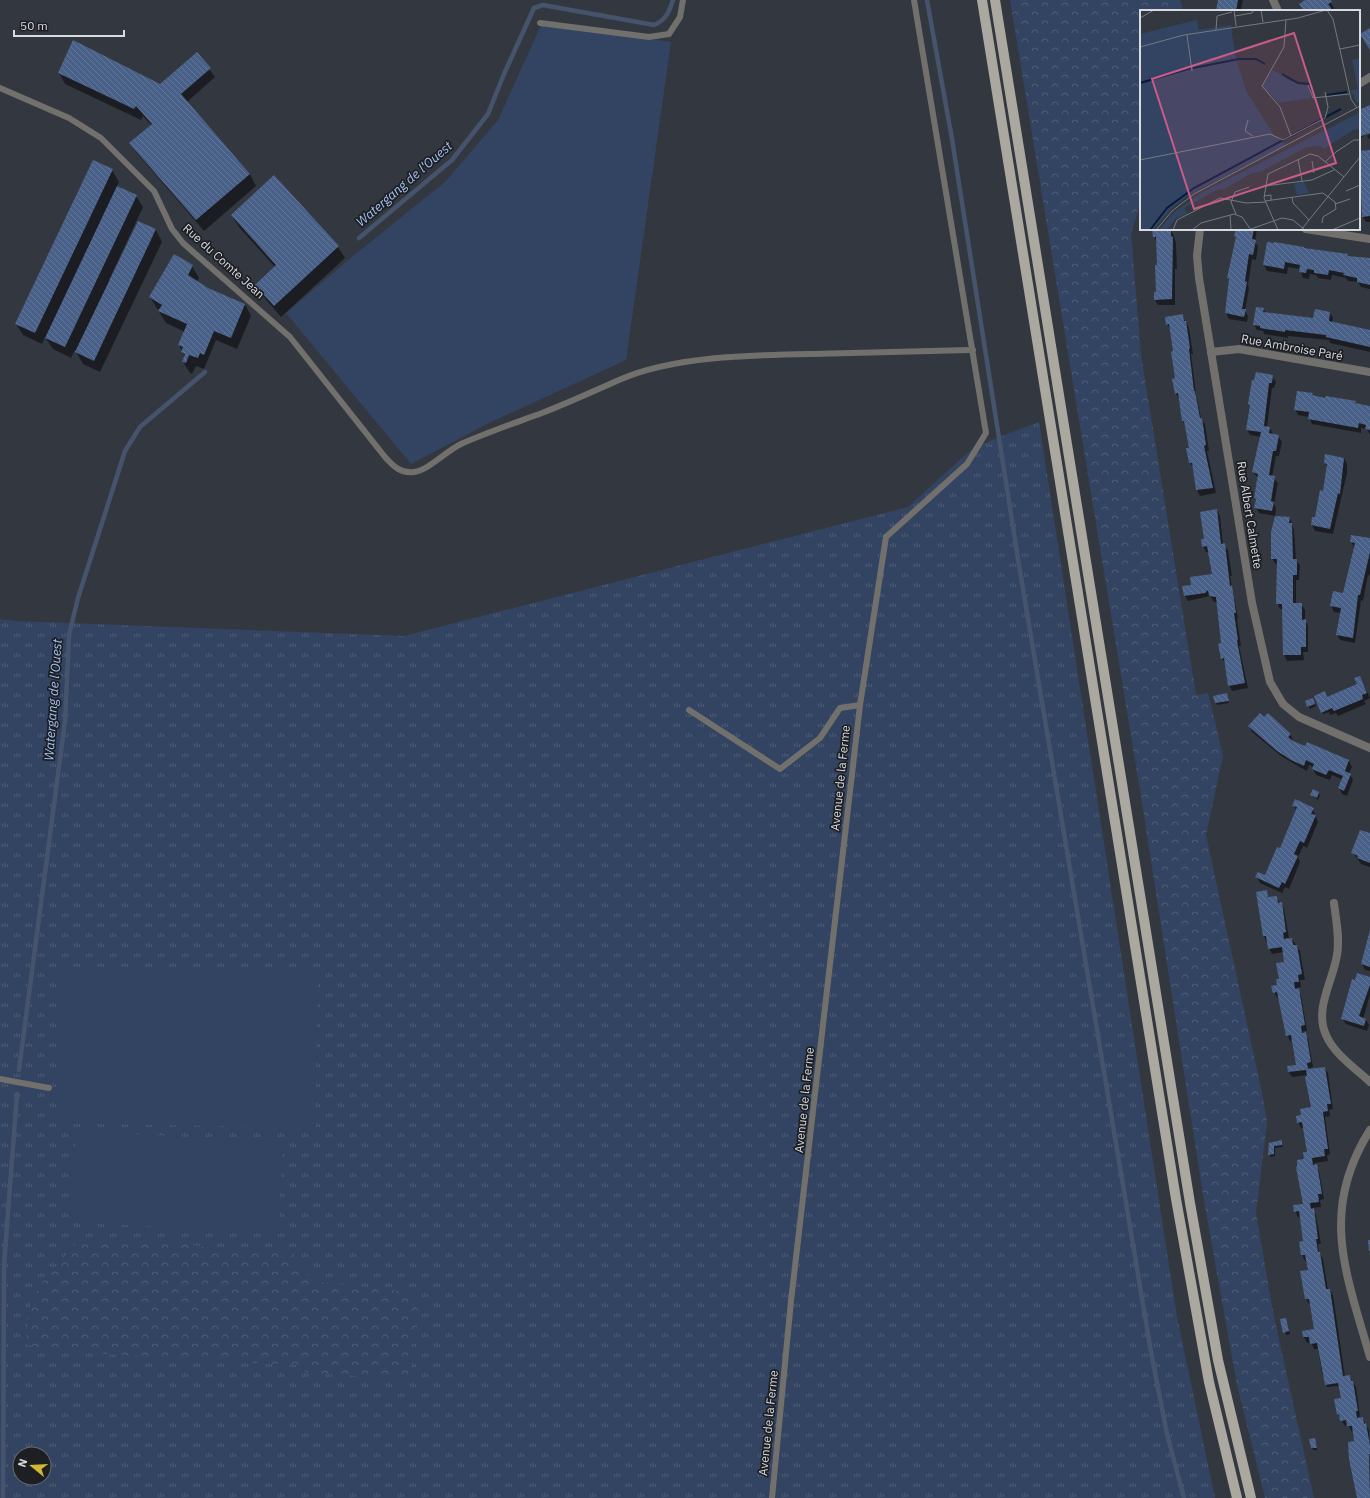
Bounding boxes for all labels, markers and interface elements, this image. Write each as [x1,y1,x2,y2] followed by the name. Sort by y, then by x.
[1140,10,1360,230] inset map
[14,12,124,38] scale bar
[20,18,48,33] text: 50 m
[353,137,456,230] water label: Watergang de l'Ouest
[180,220,268,302] street label: Rue du Comte Jean
[1240,331,1344,363] street label: Rue Ambroise Paré
[1234,460,1266,570] street label: Rue Albert Calmette
[40,638,66,761] water label: Watergang de l'Ouest
[827,724,853,832] street label: Avenue de la Ferme
[791,1046,817,1154] street label: Avenue de la Ferme
[755,1369,781,1477] street label: Avenue de la Ferme
[12,1446,52,1486] north arrow
[15,1457,30,1469] text: N

